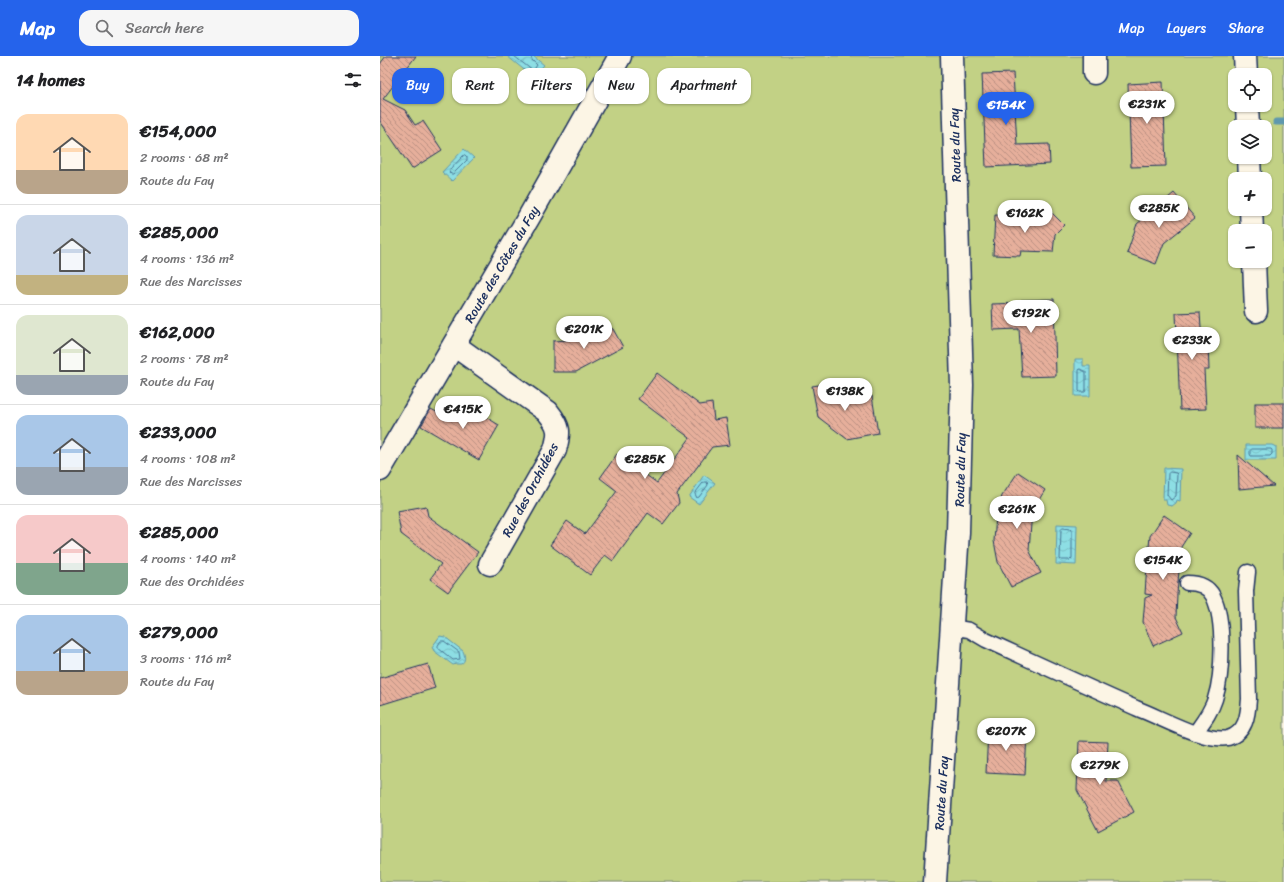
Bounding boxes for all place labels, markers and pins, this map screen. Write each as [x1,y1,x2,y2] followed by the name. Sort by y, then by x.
[1119,91,1175,125] pin: €231K
[978,92,1034,126] pin: €154K
[1131,195,1187,229] pin: €285K
[997,200,1053,234] pin: €162K
[1003,300,1059,334] pin: €192K
[556,316,612,350] pin: €201K
[1164,327,1220,361] pin: €233K
[817,378,873,412] pin: €138K
[435,396,491,430] pin: €415K
[617,446,673,480] pin: €285K
[989,496,1045,530] pin: €261K
[1135,547,1191,581] pin: €154K
[978,718,1034,752] pin: €207K
[1072,752,1128,786] pin: €279K

